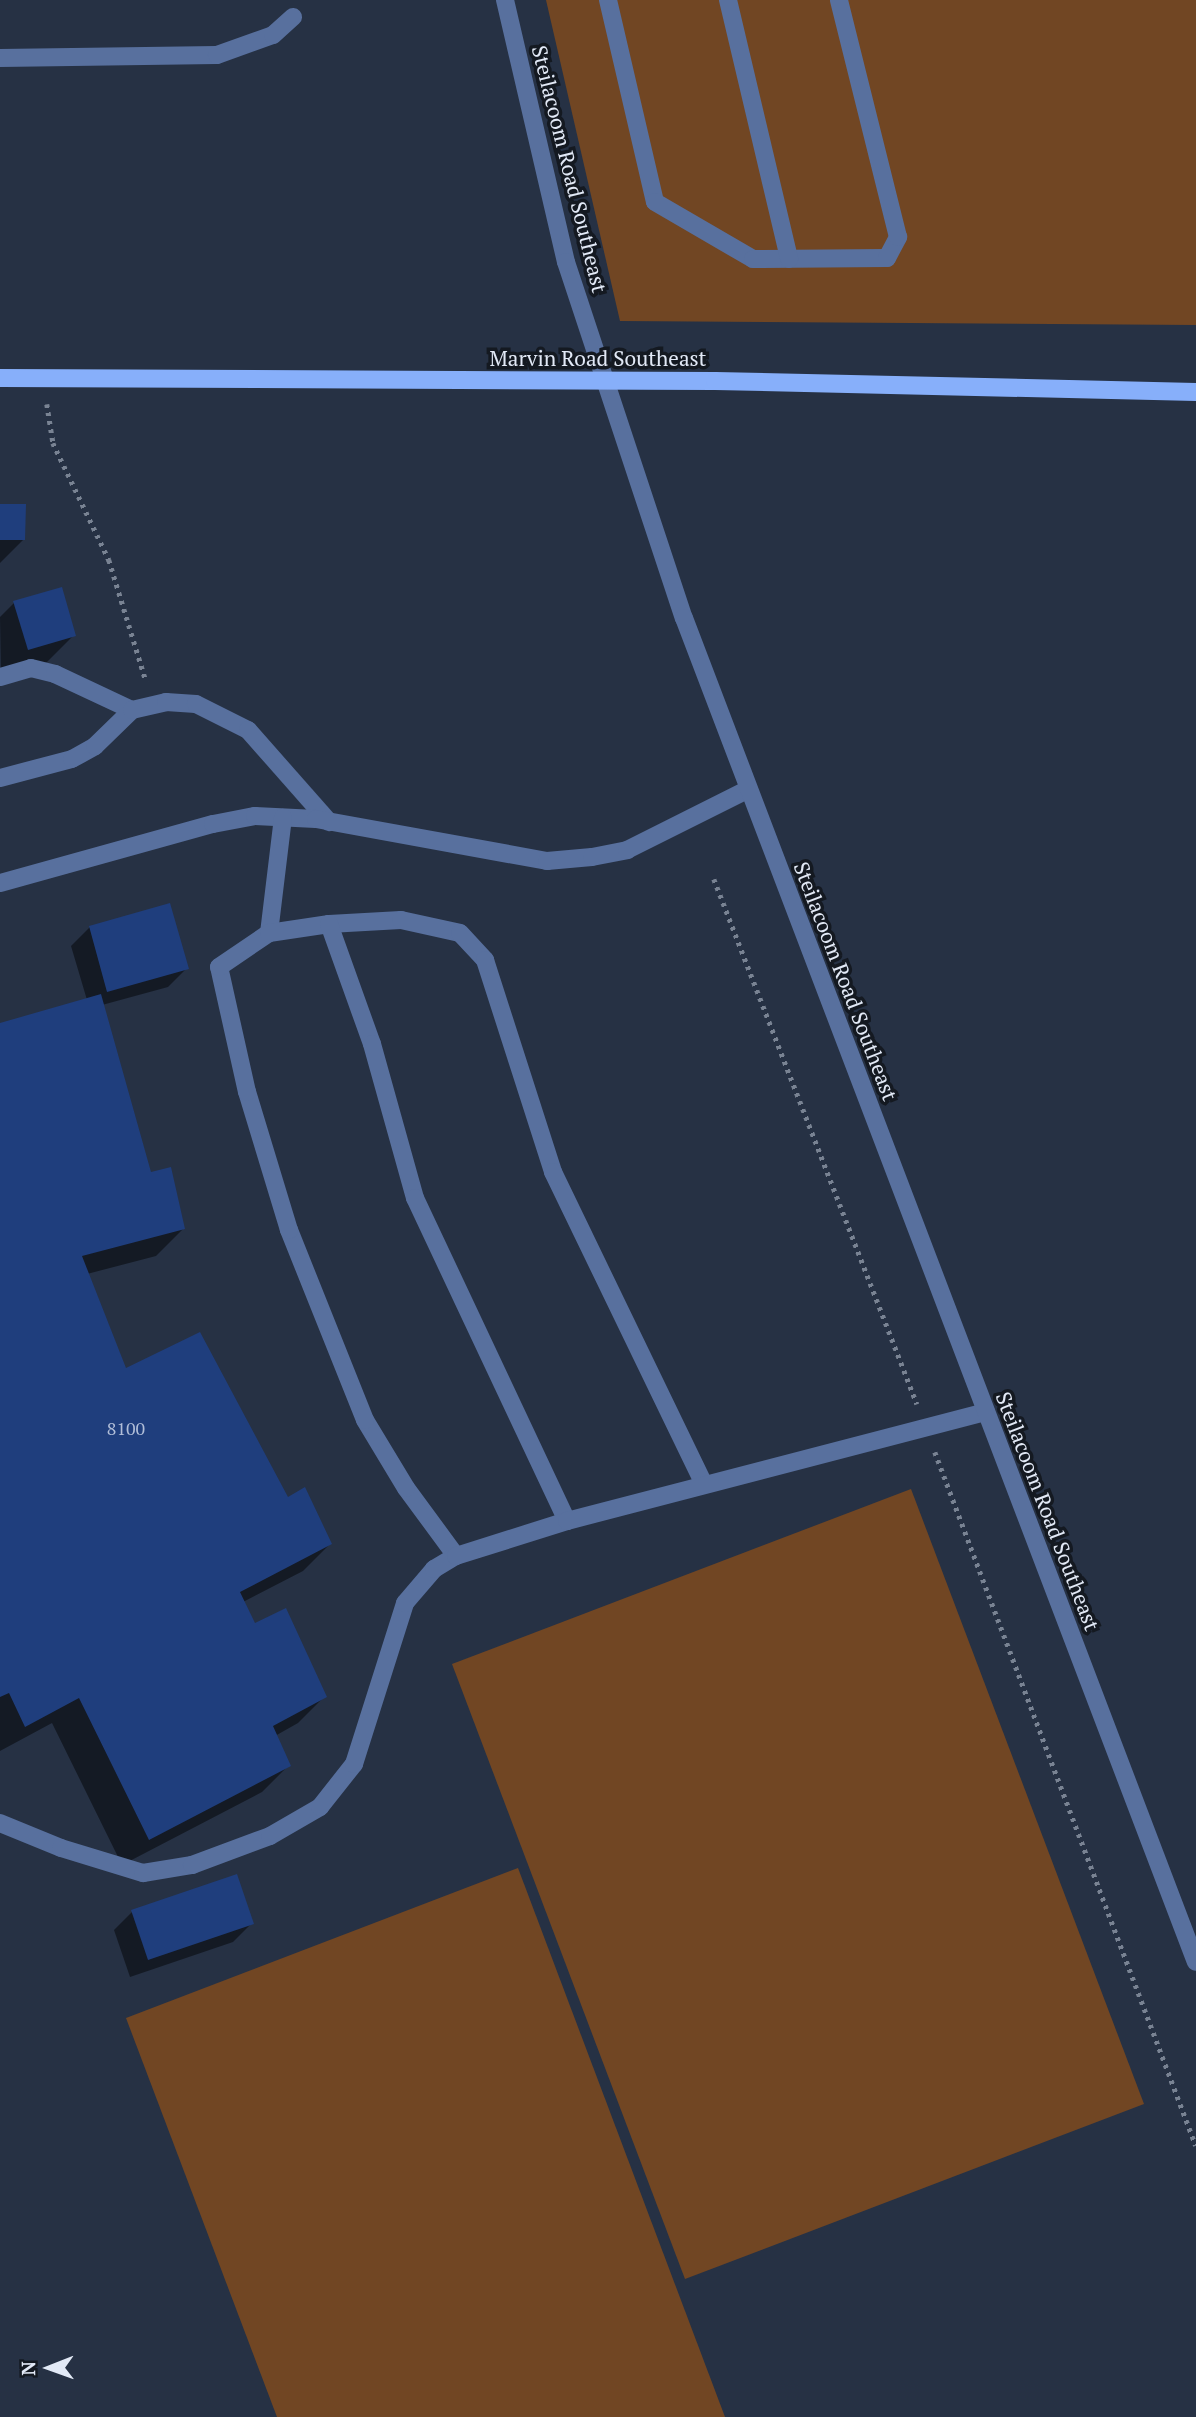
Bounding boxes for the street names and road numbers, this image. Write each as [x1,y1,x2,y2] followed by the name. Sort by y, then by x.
[527,43,613,295] street label: Steilacoom Road Southeast
[490,345,706,371] street label: Marvin Road Southeast
[789,858,903,1104] street label: Steilacoom Road Southeast
[991,1388,1105,1634] street label: Steilacoom Road Southeast

